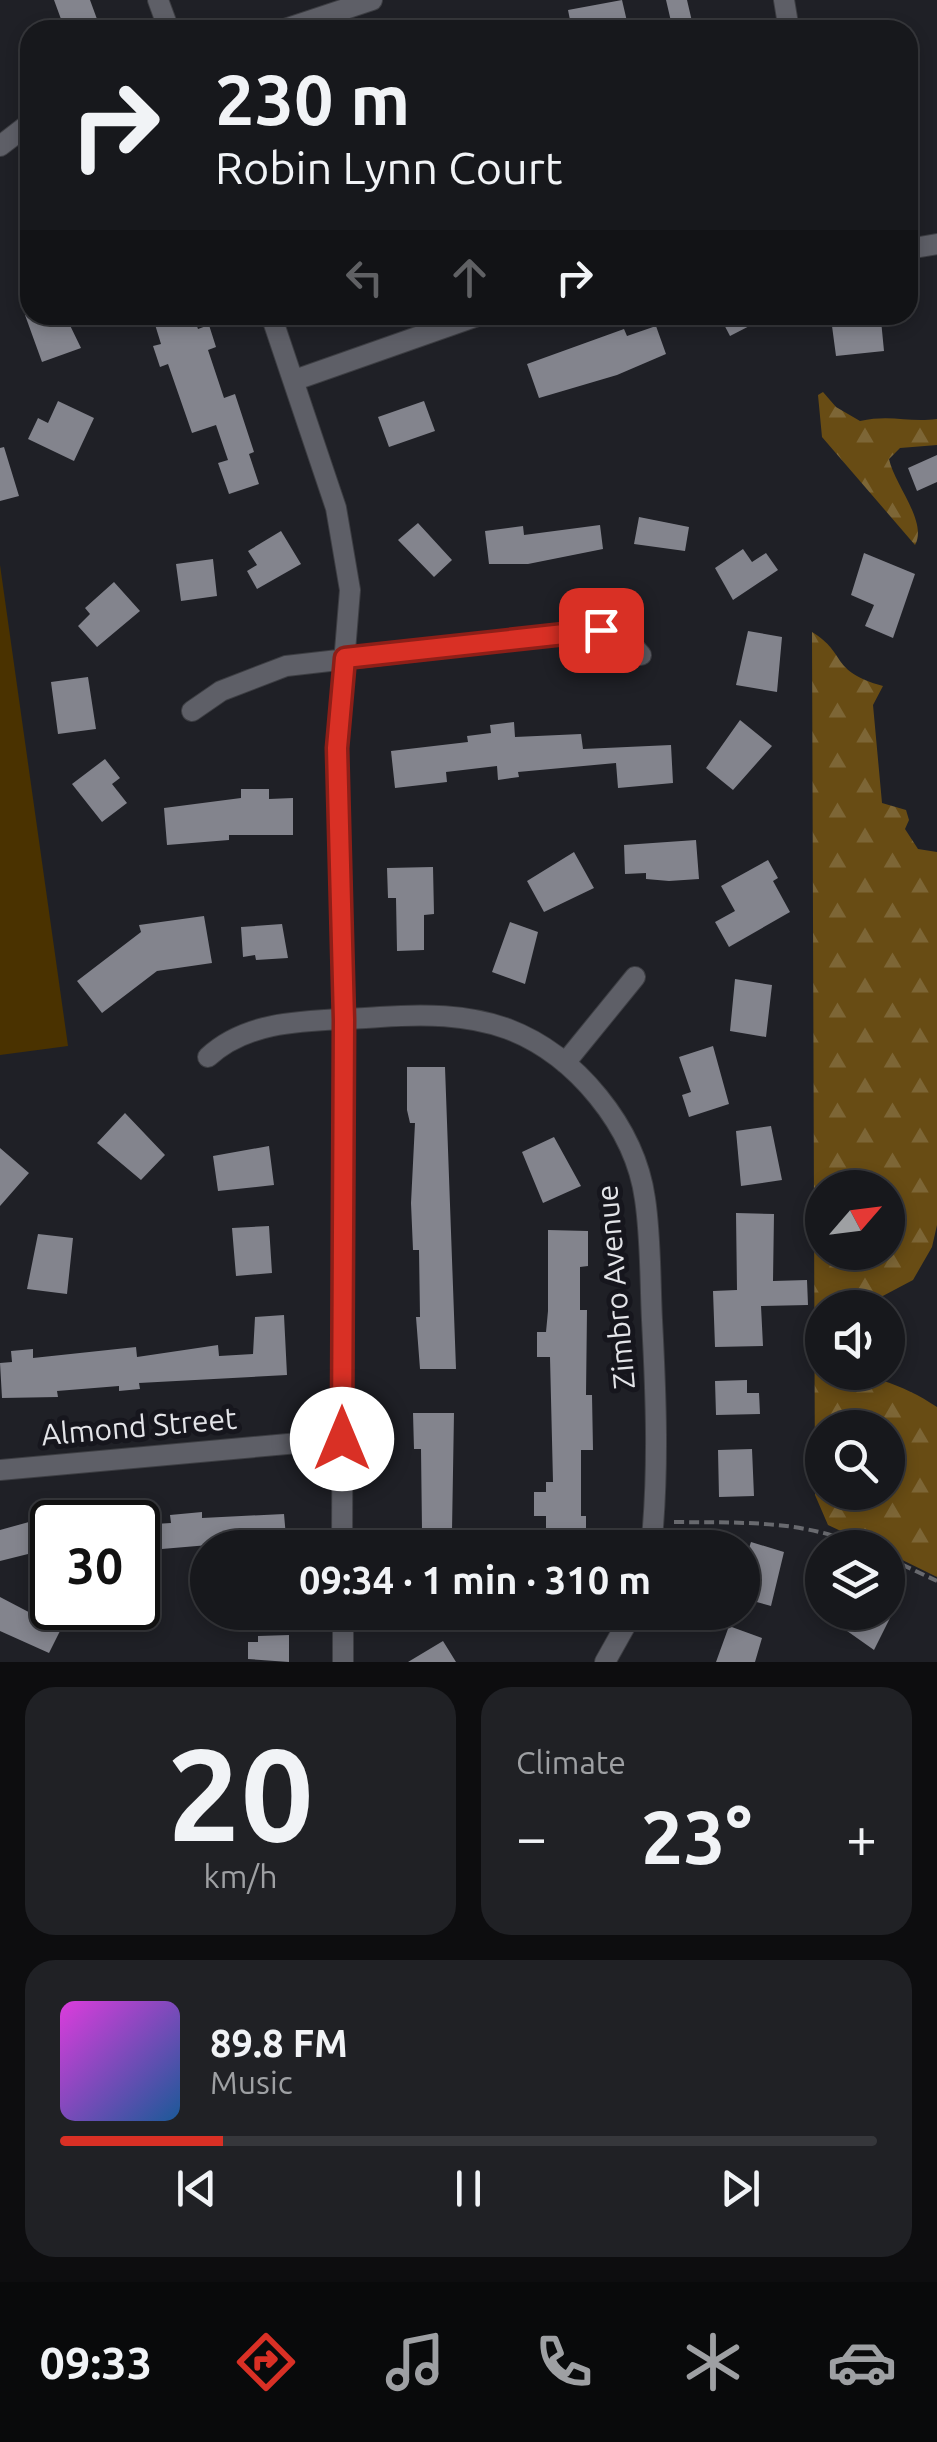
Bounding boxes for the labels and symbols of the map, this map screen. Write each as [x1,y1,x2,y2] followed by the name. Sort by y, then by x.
[559,588,644,673] pin
[805,1170,905,1270] north arrow
[589,1184,641,1391] street label: Zimbro Avenue
[290,1387,394,1491] position arrow
[40,1401,238,1451] street label: Almond Street
[30,1500,160,1630] speed limit sign: 30

